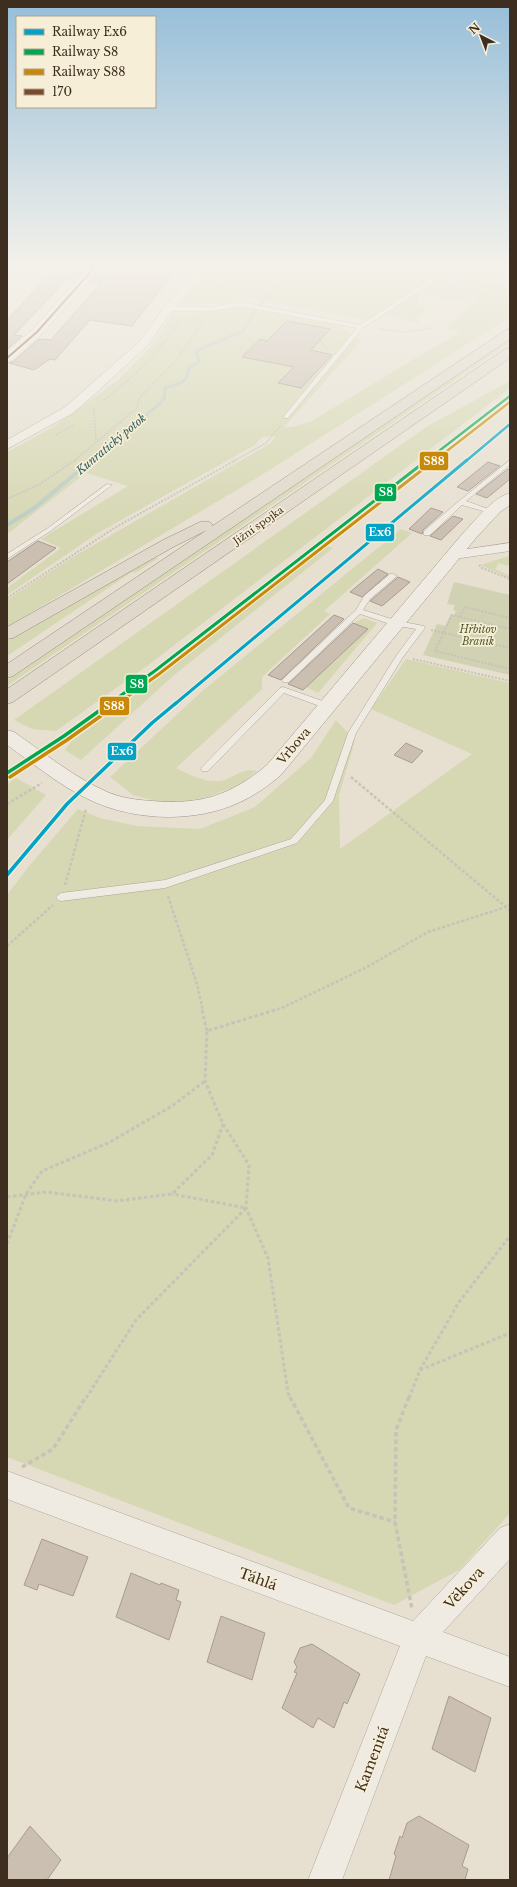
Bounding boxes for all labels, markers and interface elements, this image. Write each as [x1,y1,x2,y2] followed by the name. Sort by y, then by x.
[16,16,156,108] legend
[461,16,501,56] north arrow
[466,19,483,37] text: N
[52,24,127,39] text: Railway Ex6
[52,44,118,59] text: Railway S8
[52,64,126,79] text: Railway S88
[52,84,72,99] text: 170
[72,410,149,478] water label: Kunratický potok
[419,451,449,471] line badge: S88
[423,454,445,468] text: S88
[374,483,397,502] line badge: S8
[379,485,393,499] text: S8
[229,503,286,549] street label: Jižní spojka
[365,523,395,542] line badge: Ex6
[369,525,391,539] text: Ex6
[459,623,497,648] park label: Hřbitov Braník
[125,674,148,694] line badge: S8
[130,677,144,691] text: S8
[99,696,130,716] line badge: S88
[103,699,125,713] text: S88
[273,724,314,768] street label: Vrbova
[107,742,137,761] line badge: Ex6
[111,744,133,758] text: Ex6
[440,1563,488,1614] street label: Věkova
[236,1564,280,1594] street label: Táhlá
[351,1723,393,1795] street label: Kamenitá

